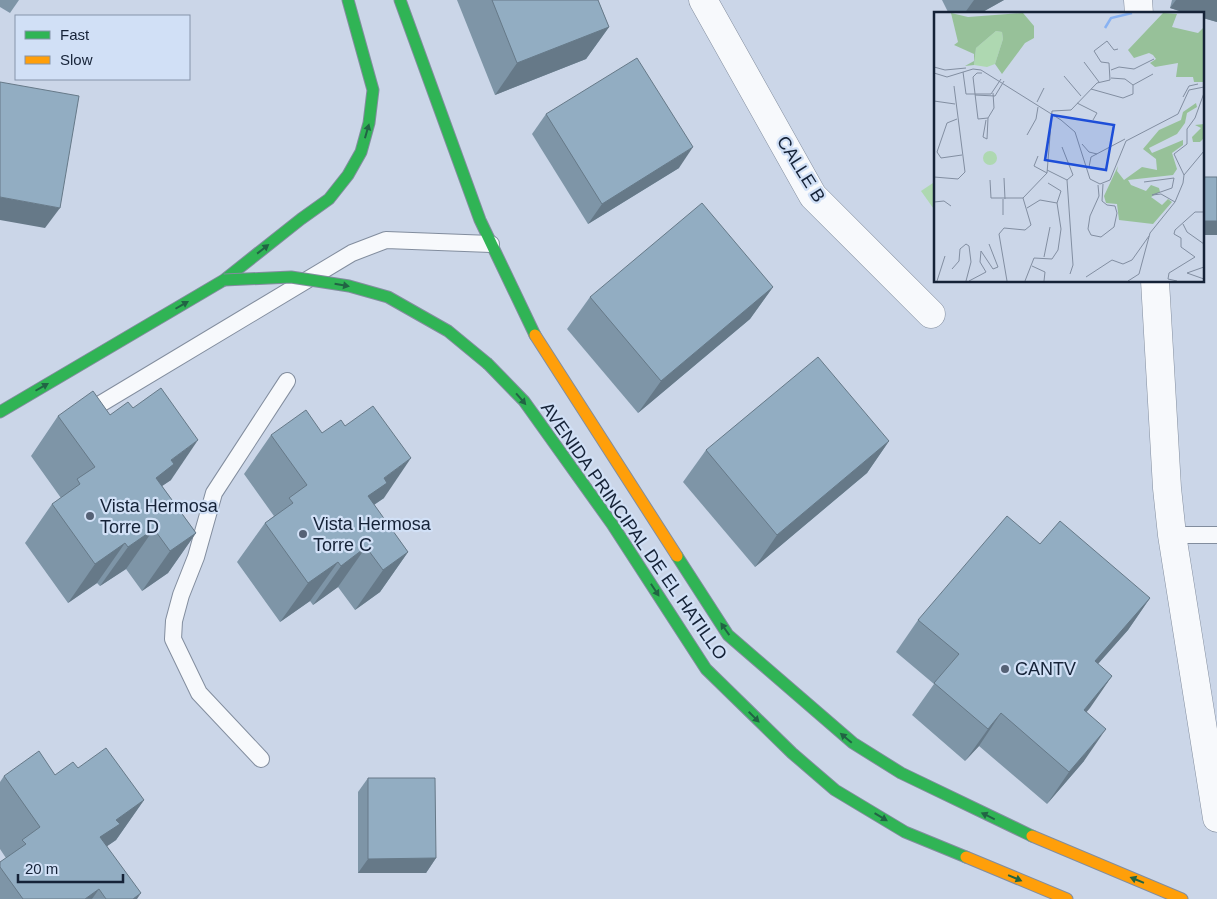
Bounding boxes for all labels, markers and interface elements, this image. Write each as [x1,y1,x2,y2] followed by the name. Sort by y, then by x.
[934,12,1204,282] inset map
[15,15,190,80] legend
[60,26,90,43] text: Fast
[60,51,93,68] text: Slow
[363,123,371,138] one-way arrow
[773,132,829,206] street label: CALLE B
[256,244,269,255] one-way arrow
[335,282,351,290] one-way arrow
[176,300,189,309] one-way arrow
[35,383,49,391] one-way arrow
[516,393,527,406] one-way arrow
[537,398,731,664] street label: AVENIDA PRINCIPAL DE EL HATILLO
[100,496,219,537] place label: Vista Hermosa Torre D
[84,510,96,522] marker: Vista Hermosa Torre D
[313,514,432,555] place label: Vista Hermosa Torre C
[297,528,309,540] marker: Vista Hermosa Torre C
[650,583,660,596] one-way arrow
[720,622,730,636] one-way arrow
[1015,659,1076,679] place label: CANTV
[999,663,1011,675] marker: CANTV
[748,710,760,722] one-way arrow
[840,732,853,743] one-way arrow
[981,812,995,820] one-way arrow
[874,813,887,822] one-way arrow
[18,852,122,884] scale bar
[25,860,58,877] text: 20 m
[1008,874,1022,882] one-way arrow
[1130,876,1144,884] one-way arrow

